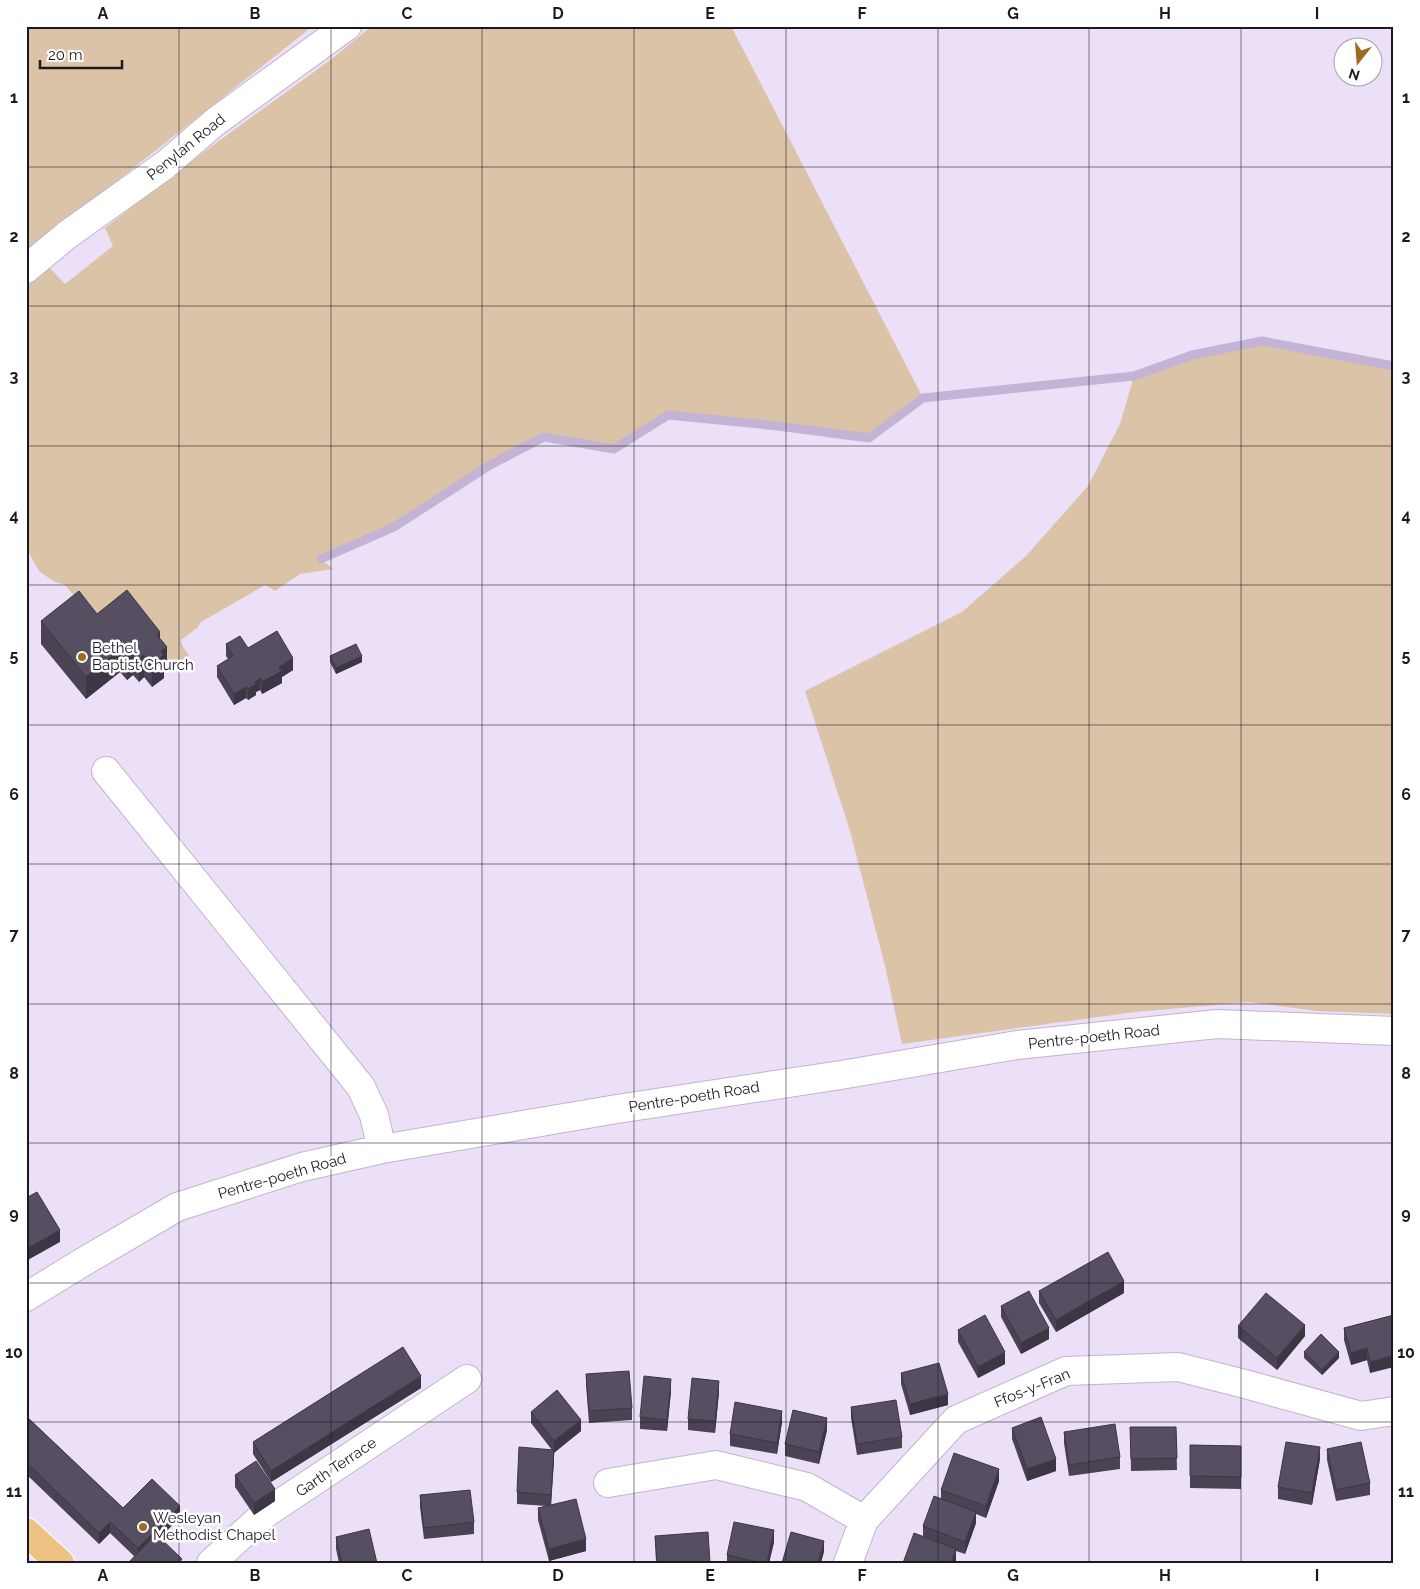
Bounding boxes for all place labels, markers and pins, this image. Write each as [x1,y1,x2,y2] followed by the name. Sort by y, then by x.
[92,639,194,674] place label: Bethel Baptist Church
[76,651,88,663] marker: Bethel Baptist Church
[153,1509,276,1544] place label: Wesleyan Methodist Chapel
[137,1521,149,1533] marker: Wesleyan Methodist Chapel

